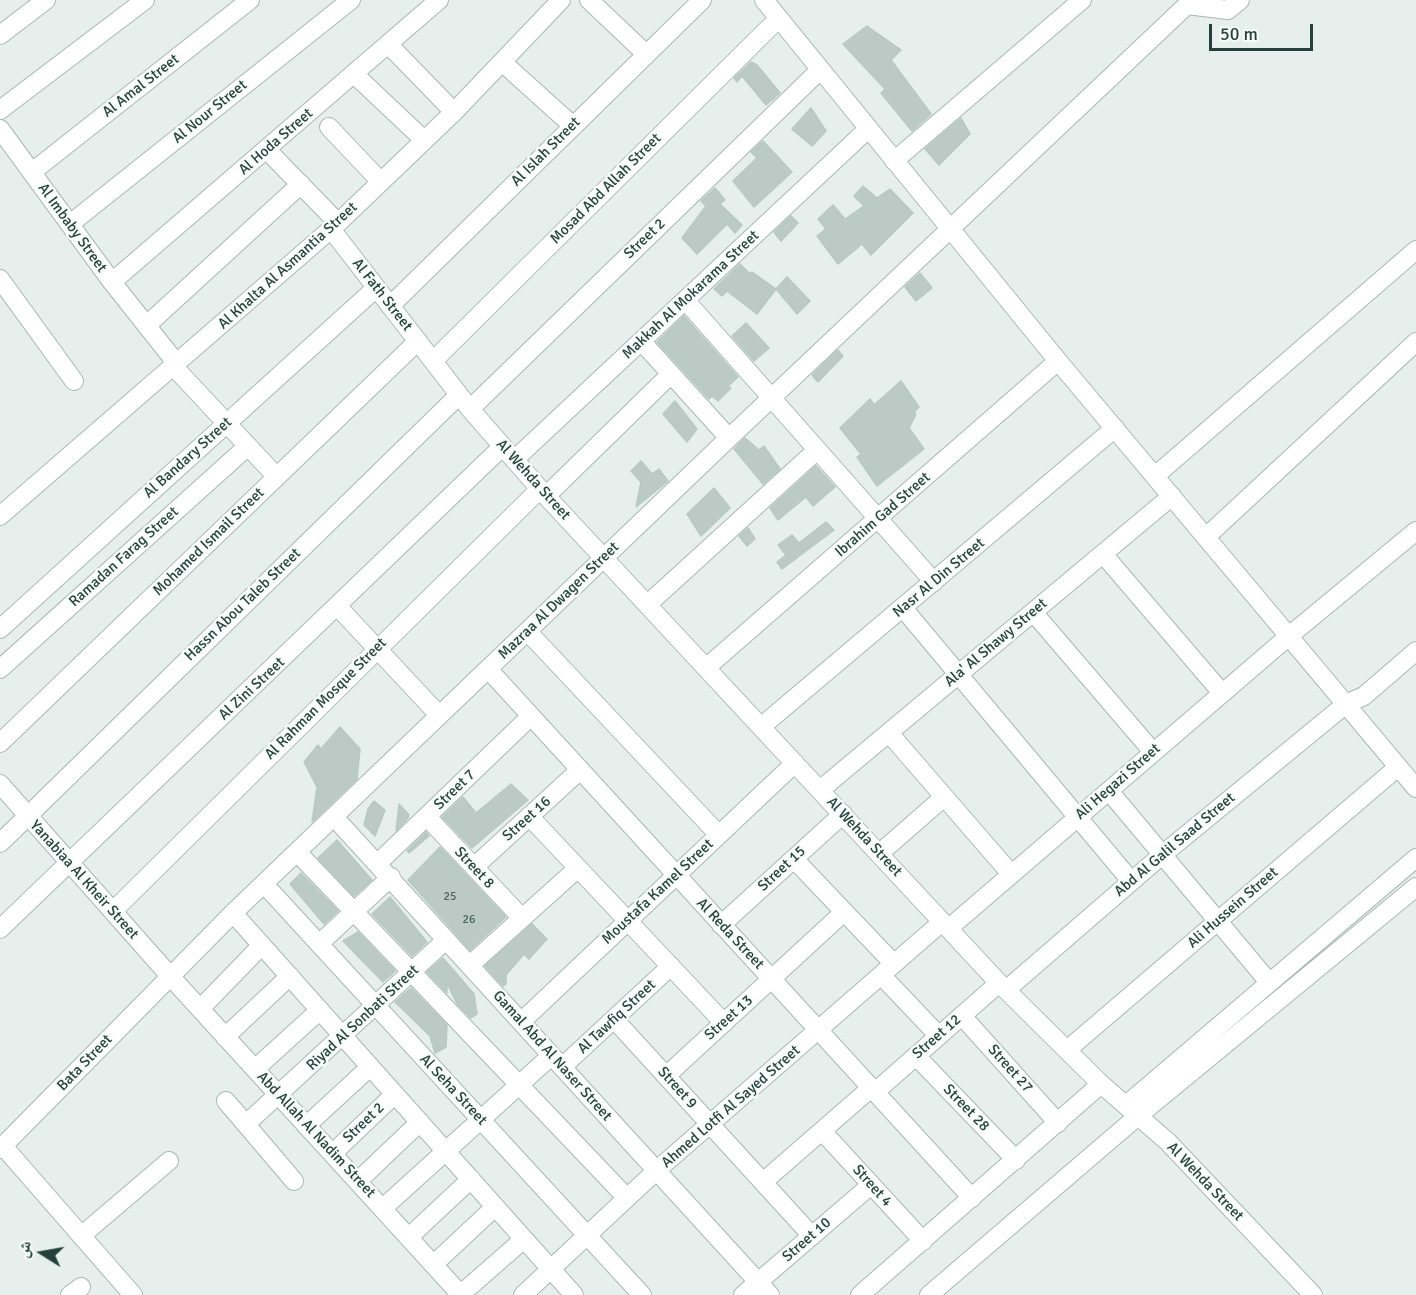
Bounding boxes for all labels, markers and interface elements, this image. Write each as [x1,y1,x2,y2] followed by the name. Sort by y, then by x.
[1212,12,1316,50] scale bar
[1220,23,1258,45] text: 50 m
[99,51,183,121] street label: Al Amal Street
[169,76,251,148] street label: Al Nour Street
[235,105,317,179] street label: Al Hoda Street
[508,114,584,190] street label: Al Islah Street
[547,130,665,248] street label: Mosad Abd Allah Street
[34,180,110,276] street label: Al Imbaby Street
[215,199,361,333] street label: Al Khalta Al Asmantia Street
[621,215,669,263] street label: Street 2
[619,227,763,363] street label: Makkah Al Mokarama Street
[348,255,416,335] street label: Al Fath Street
[140,414,236,502] street label: Al Bandary Street
[492,436,574,524] street label: Al Wehda Street
[832,469,934,561] street label: Ibrahim Gad Street
[150,484,268,600] street label: Mohamed Ismail Street
[66,503,182,611] street label: Ramadan Farag Street
[889,534,989,622] street label: Nasr Al Din Street
[495,539,623,663] street label: Mazraa Al Dwagen Street
[181,545,305,665] street label: Hassn Abou Taleb Street
[941,595,1051,691] street label: Ala' Al Shawy Street
[261,634,391,764] street label: Al Rahman Mosque Street
[215,654,289,724] street label: Al Zini Street
[1072,740,1164,824] street label: Ali Hegazi Street
[431,766,479,814] street label: Street 7
[1111,789,1239,901] street label: Abd Al Galil Saad Street
[499,793,555,845] street label: Street 16
[822,793,906,881] street label: Al Wehda Street
[26,817,142,943] street label: Yanabiaa Al Kheir Street
[598,836,718,948] street label: Moustafa Kamel Street
[754,842,810,896] street label: Street 15
[450,843,498,893] street label: Street 8
[1184,864,1282,952] street label: Ali Hussein Street
[444,890,456,904] house number: 25
[692,895,768,973] street label: Al Reda Street
[463,913,475,927] house number: 26
[303,961,423,1075] street label: Riyad Al Sonbati Street
[574,976,660,1058] street label: Al Tawfiq Street
[489,987,615,1125] street label: Gamal Abd Al Naser Street
[701,992,757,1044] street label: Street 13
[909,1011,965,1063] street label: Street 12
[54,1031,116,1095] street label: Bata Street
[984,1041,1036,1097] street label: Street 27
[658,1042,804,1172] street label: Ahmed Lotfi Al Sayed Street
[415,1051,491,1129] street label: Al Seha Street
[653,1063,701,1113] street label: Street 9
[253,1068,379,1202] street label: Abd Allah Al Nadim Street
[939,1081,993,1135] street label: Street 28
[340,1099,388,1147] street label: Street 2
[1163,1139,1247,1225] street label: Al Wehda Street
[848,1161,896,1211] street label: Street 4
[779,1214,835,1266] street label: Street 10
[12,1223,72,1283] north arrow
[13,1239,36,1260] text: ش

